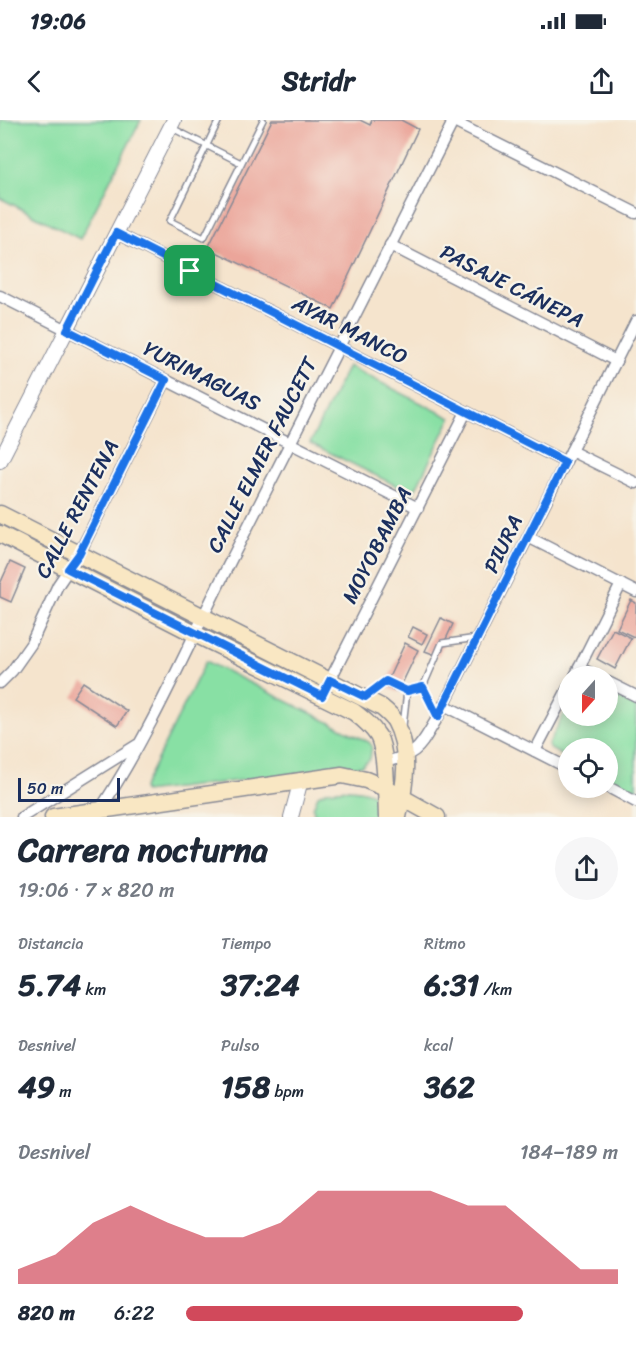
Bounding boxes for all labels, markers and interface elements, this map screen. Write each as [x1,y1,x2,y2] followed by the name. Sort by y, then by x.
[30,2,86,41] text: 19:06
[282,57,354,105] text: Stridr
[18,65,51,98] icon: back
[585,65,618,98] icon: share
[433,233,591,339] street label: PASAJE CÁNEPA
[164,245,215,296] pin
[173,254,206,287] icon: arrive
[285,284,415,375] street label: AYAR MANCO
[136,330,268,422] street label: YURIMAGUAS
[196,349,329,560] street label: CALLE ELMER FAUCETT
[24,433,130,585] street label: CALLE RENTENA
[331,480,423,610] street label: MOYOBAMBA
[473,508,533,580] street label: PIURA
[558,666,618,726] north arrow
[558,666,618,798] map controls
[558,738,618,798] button: locate
[27,774,63,803] text: 50 m
[18,775,120,802] scale bar
[18,821,268,879] text: Carrera nocturna
[555,837,618,900] button: share
[18,873,174,908] text: 19:06 · 7 × 820 m
[18,929,84,958] text: Distancia
[221,929,271,958] text: Tiempo
[424,929,466,958] text: Ritmo
[18,958,81,1012] text: 5.74
[221,958,300,1012] text: 37:24
[424,958,479,1012] text: 6:31
[81,975,106,1004] text: km
[479,975,512,1004] text: /km
[18,1031,76,1060] text: Desnivel
[221,1031,259,1060] text: Pulso
[424,1031,453,1060] text: kcal
[18,1060,55,1114] text: 49
[221,1060,270,1114] text: 158
[424,1060,475,1114] text: 362
[55,1077,72,1106] text: m
[270,1077,304,1106] text: bpm
[18,1135,90,1170] text: Desnivel
[520,1135,618,1170] text: 184–189 m
[18,1296,75,1331] text: 820 m
[114,1296,154,1331] text: 6:22

